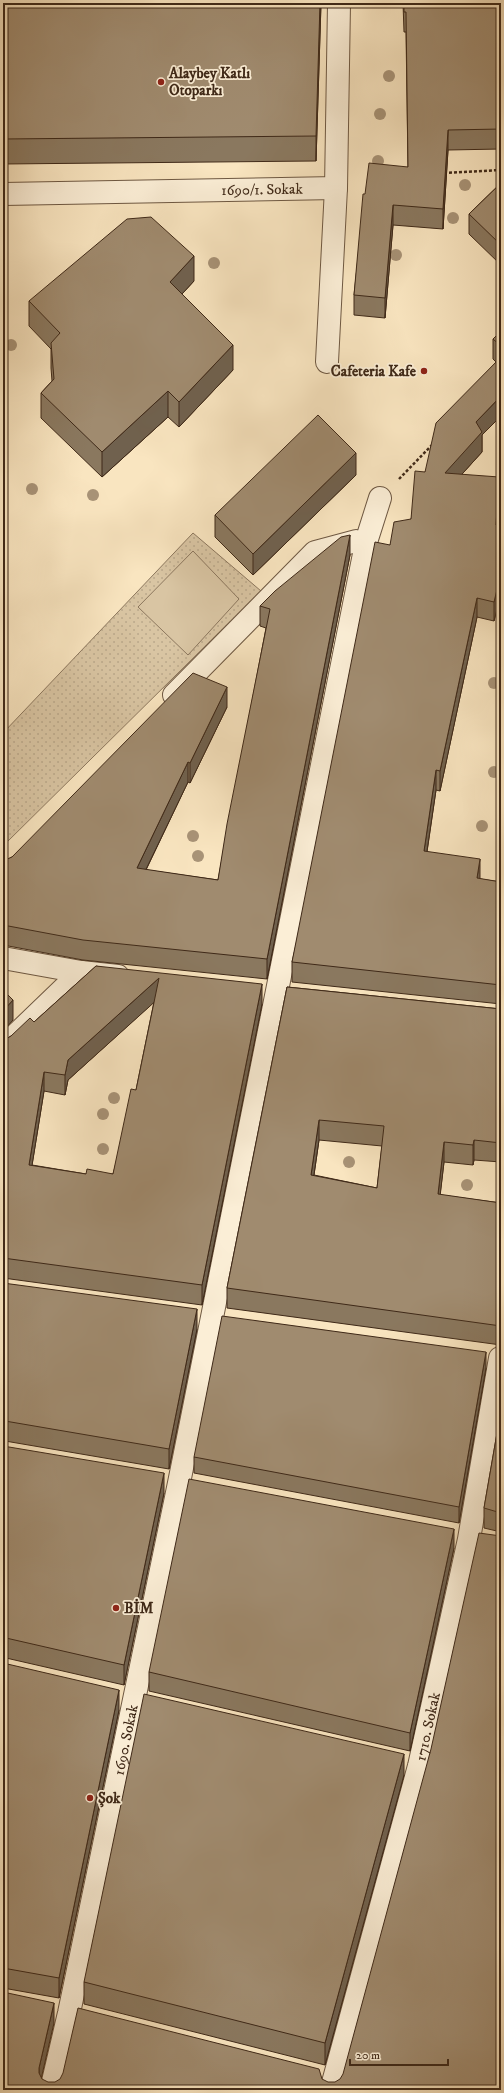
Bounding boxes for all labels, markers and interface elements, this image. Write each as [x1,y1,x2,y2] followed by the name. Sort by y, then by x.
[168,64,250,100] place label: Alaybey Katlı Otoparkı
[156,77,166,87] marker: Alaybey Katlı Otoparkı
[221,180,304,200] street label: 1690/1. Sokak
[331,362,417,381] place label: Cafeteria Kafe
[419,366,429,376] marker: Cafeteria Kafe
[124,1598,154,1618] place label: BİM
[111,1603,121,1613] marker: BİM
[411,1690,445,1763] street label: 1710. Sokak
[110,1702,143,1777] street label: 1690. Sokak
[98,1789,121,1808] place label: Şok
[85,1793,95,1803] marker: Şok
[350,2041,448,2067] scale bar
[356,2048,380,2063] text: 20 m

